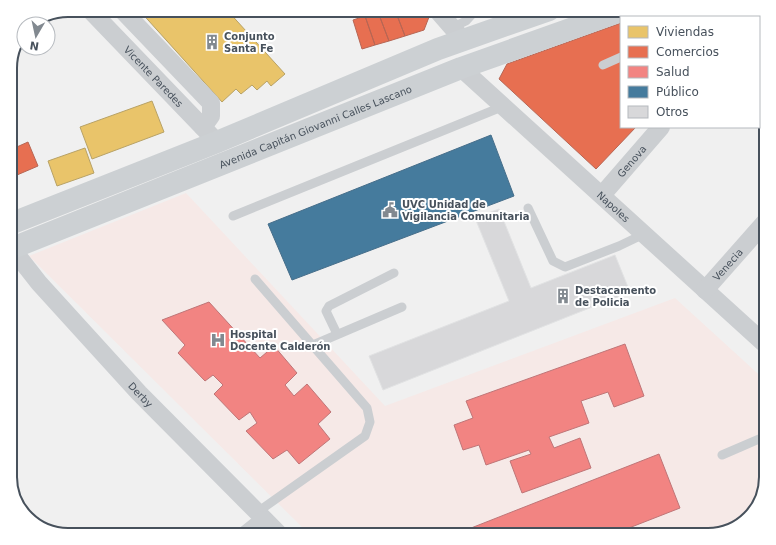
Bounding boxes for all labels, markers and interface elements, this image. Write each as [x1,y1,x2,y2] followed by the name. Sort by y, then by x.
[16,16,56,56] north arrow
[620,16,760,128] legend
[656,25,714,39] text: Viviendas
[224,31,275,54] place label: Conjunto Santa Fe
[203,33,221,51] building icon: Conjunto Santa Fe
[29,38,40,53] text: N
[122,44,186,109] street label: Vicente Paredes
[656,45,719,59] text: Comercios
[656,65,690,79] text: Salud
[217,83,413,170] street label: Avenida Capitán Giovanni Calles Lascano
[656,85,699,99] text: Público
[656,105,688,119] text: Otros
[615,143,648,179] street label: Genova
[595,189,632,224] street label: Napoles
[402,199,529,222] place label: UVC Unidad de Vigilancia Comunitaria
[381,201,399,219] public building icon: UVC Unidad de Vigilancia Comunitaria
[710,246,745,283] street label: Venecia
[575,285,656,308] place label: Destacamento de Policia
[554,287,572,305] building icon: Destacamento de Policia
[230,329,330,352] place label: Hospital Docente Calderón
[209,331,227,349] hospital icon: Hospital Docente Calderón
[126,380,155,409] street label: Derby

